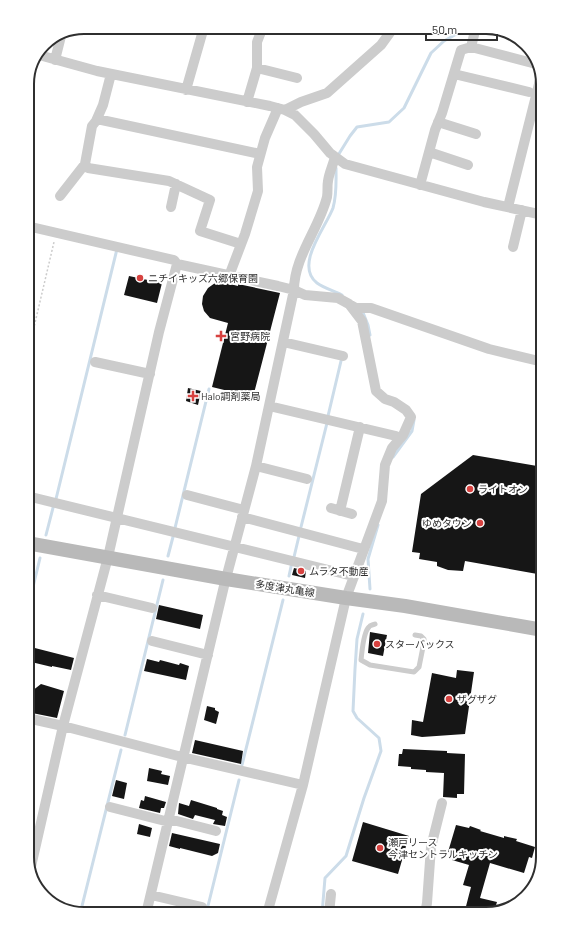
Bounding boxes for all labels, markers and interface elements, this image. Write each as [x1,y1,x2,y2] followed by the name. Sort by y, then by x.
[426,16,497,42] scale bar
[432,22,457,36] text: 50 m
[148,272,258,284] place label: ニチイキッズ六郷保育園
[135,273,145,283] marker: ニチイキッズ六郷保育園
[215,330,227,342] marker: 宮野病院
[230,330,270,342] place label: 宮野病院
[201,390,260,402] place label: Halo調剤薬局
[188,391,198,401] marker: Halo調剤薬局
[478,483,528,495] place label: ライトオン
[465,484,475,494] marker: ライトオン
[422,517,472,529] place label: ゆめタウン
[475,518,485,528] marker: ゆめタウン
[309,565,369,577] place label: ムラタ不動産
[296,566,306,576] marker: ムラタ不動産
[254,577,316,599] street label: 多度津丸亀線
[385,638,455,650] place label: スターバックス
[372,639,382,649] marker: スターバックス
[457,693,497,705] place label: ザグザグ
[444,694,454,704] marker: ザグザグ
[388,836,498,860] place label: 瀬戸リース 今津セントラルキッチン
[375,843,385,853] marker: 瀬戸リース 今津セントラルキッチン

